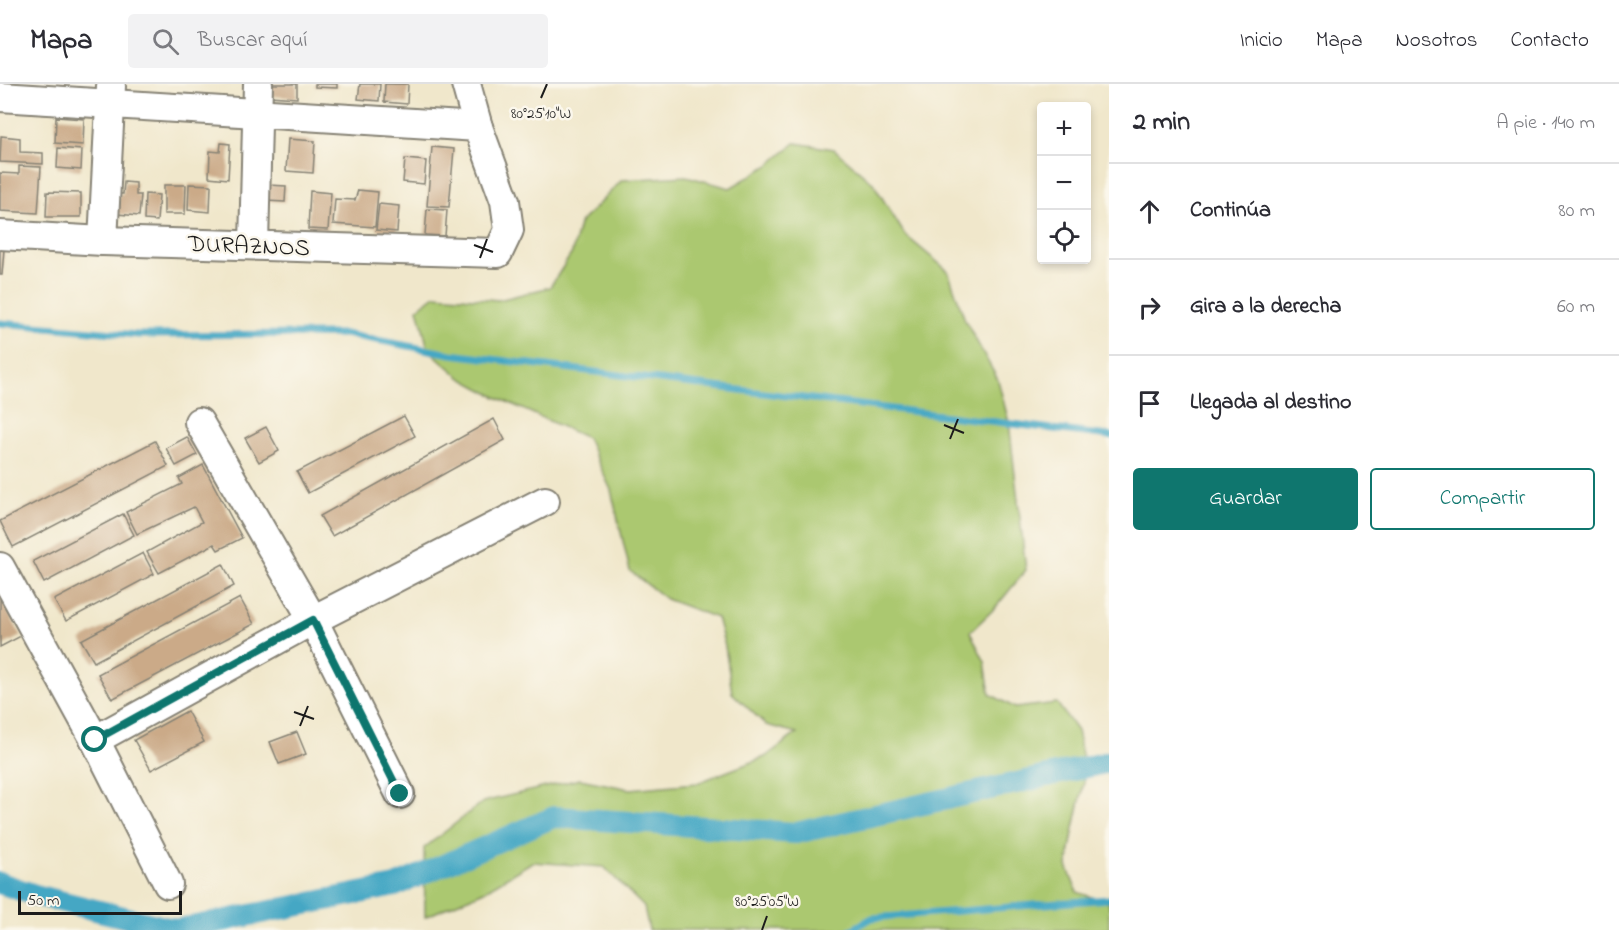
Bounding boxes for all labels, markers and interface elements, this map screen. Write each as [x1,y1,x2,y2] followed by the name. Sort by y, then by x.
[128,14,548,68] search box
[30,21,92,62] text: Mapa
[149,25,182,58] icon: search
[197,25,307,57] text: Buscar aquí
[1240,26,1283,56] text: Inicio
[1316,26,1363,56] text: Mapa
[1396,26,1478,56] text: Nosotros
[1511,26,1589,56] text: Contacto
[1037,102,1091,264] map controls
[1037,102,1091,156] button: +
[511,103,571,125] text: 80°25'10"W
[1133,104,1190,142] text: 2 min
[1496,109,1595,138] text: A pie · 140 m
[1037,156,1091,210] button: −
[1133,195,1166,228] icon: ahead
[1190,195,1271,227] text: Continúa
[1558,197,1595,226] text: 80 m
[1037,210,1091,264] button: locate
[186,228,310,267] street label: DURAZNOS
[1133,291,1166,324] icon: right
[1190,291,1341,323] text: Gira a la derecha
[1557,293,1595,322] text: 60 m
[1133,387,1166,420] icon: arrive
[1190,387,1351,419] text: Llegada al destino
[1133,468,1358,530] button: Guardar
[1370,468,1595,530] button: Compartir
[81,726,107,752] route start
[386,780,412,806] route end
[18,888,182,916] scale bar
[27,889,59,913] text: 50 m
[735,891,799,913] text: 80°25'05"W

